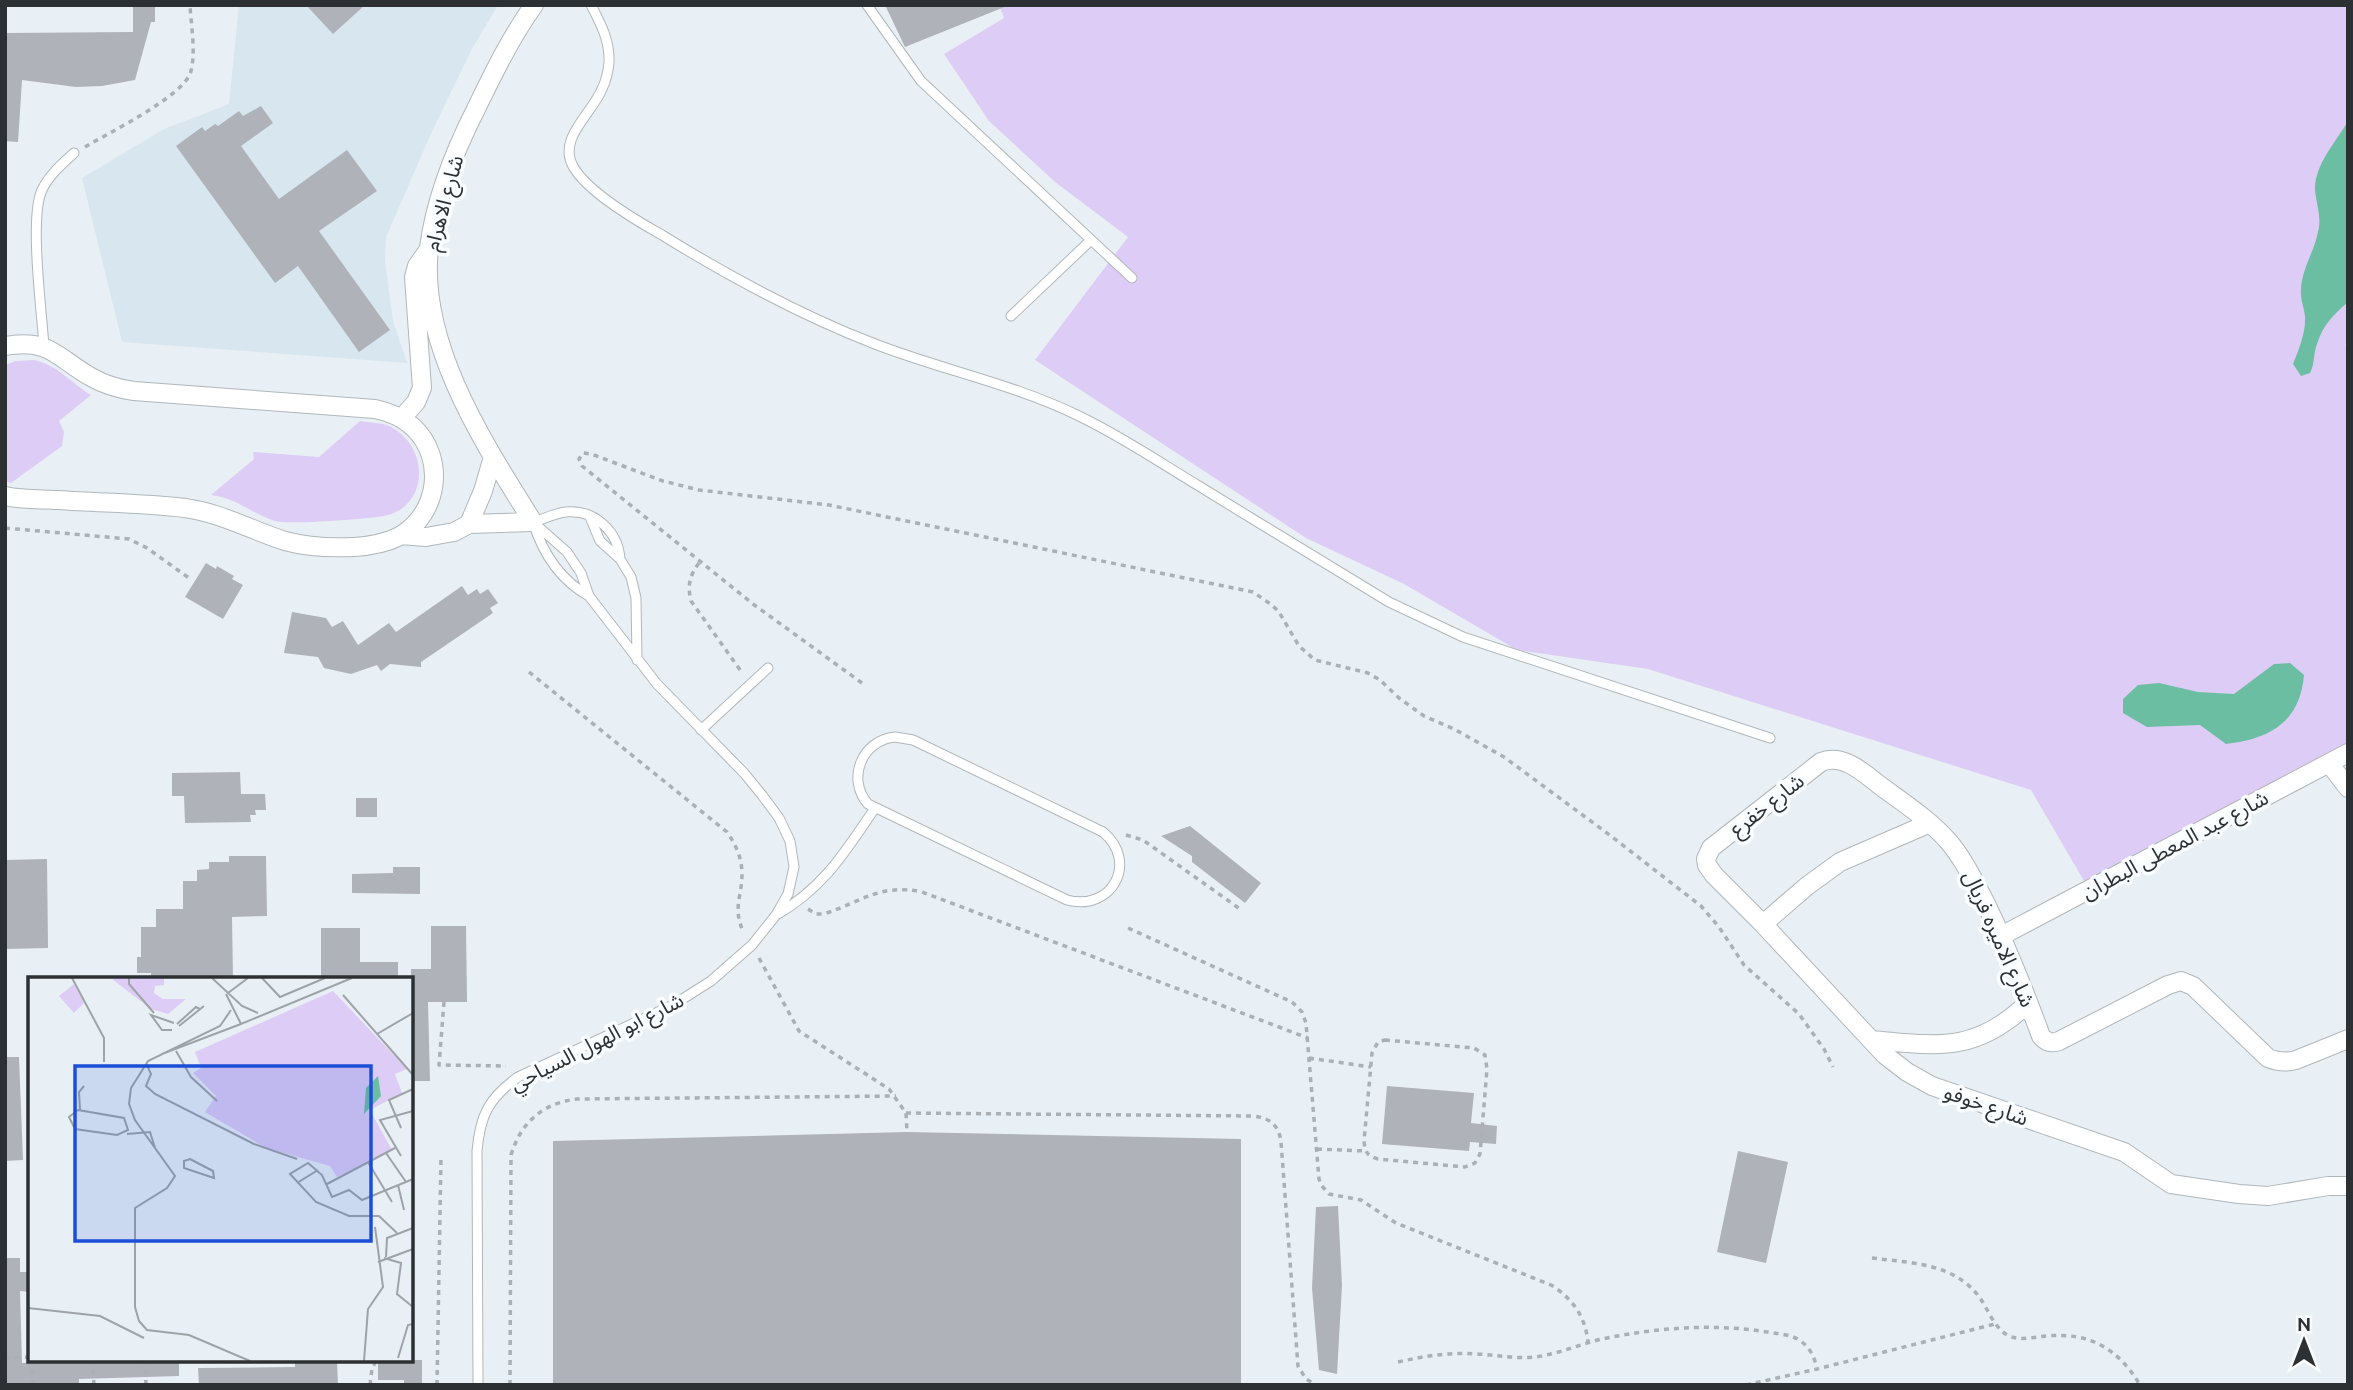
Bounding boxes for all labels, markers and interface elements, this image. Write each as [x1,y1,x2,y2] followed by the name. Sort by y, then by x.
[419,152,472,254] street label: شارع الاهرام
[1725,768,1811,844] street label: شارع خفرع
[2077,785,2274,907] street label: شارع عبد المعطى البطران
[1955,867,2041,1012] street label: شارع الاميره فريال
[28,977,413,1362] inset map
[506,987,690,1100] street label: شارع ابو الهول السياحي
[1940,1078,2032,1133] street label: شارع خوفو
[2269,1306,2339,1376] north arrow
[2297,1313,2311,1335] text: N

